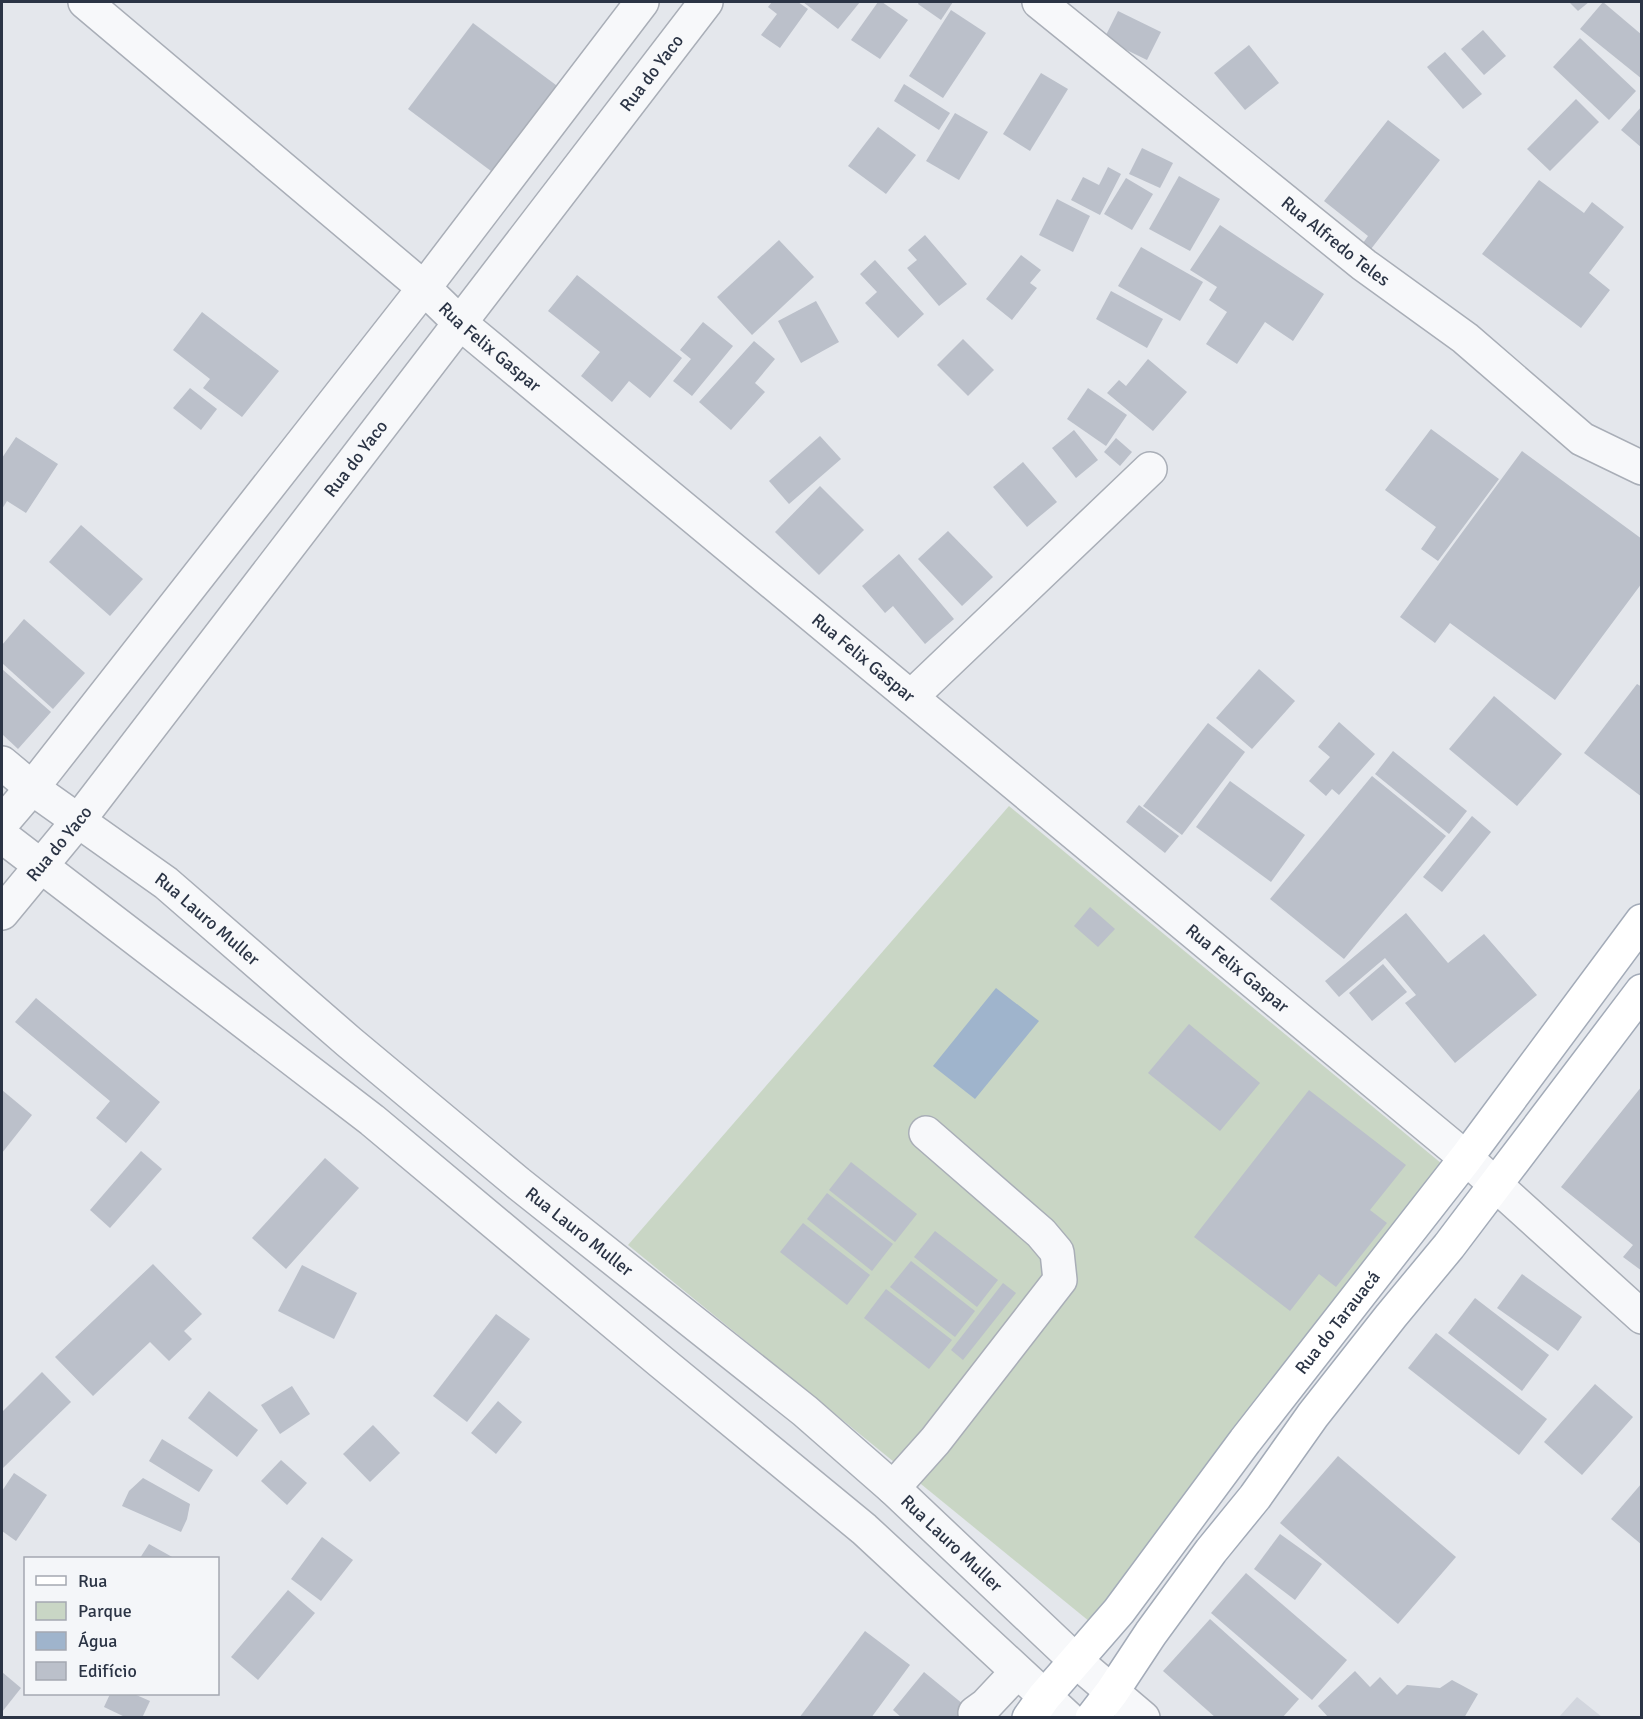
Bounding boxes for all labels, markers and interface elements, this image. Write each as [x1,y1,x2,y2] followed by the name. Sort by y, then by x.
[615,30,688,116] street label: Rua do Yaco
[1277,191,1394,291] street label: Rua Alfredo Teles
[434,297,546,397] street label: Rua Felix Gaspar
[319,416,392,502] street label: Rua do Yaco
[807,609,920,707] street label: Rua Felix Gaspar
[22,801,97,886] street label: Rua do Yaco
[151,868,264,971] street label: Rua Lauro Muller
[1181,919,1294,1018] street label: Rua Felix Gaspar
[521,1182,638,1281] street label: Rua Lauro Muller
[1290,1266,1385,1378] street label: Rua do Tarauacá
[896,1490,1007,1597] street label: Rua Lauro Muller
[24,1557,219,1695] legend
[78,1570,107,1592] text: Rua
[78,1600,132,1622] text: Parque
[78,1630,117,1652] text: Água
[78,1660,137,1682] text: Edifício

